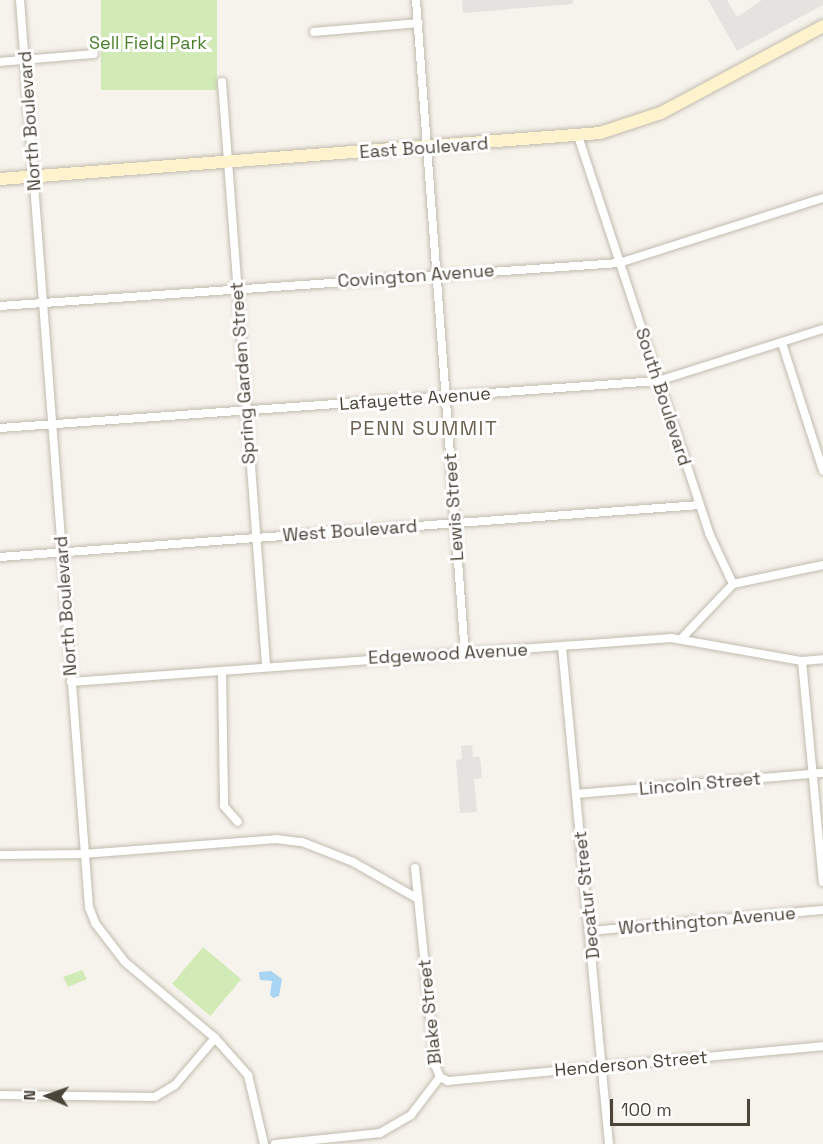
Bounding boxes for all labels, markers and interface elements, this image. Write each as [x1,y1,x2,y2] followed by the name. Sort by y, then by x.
[89,32,207,54] park label: Sell Field Park
[14,50,46,192] street label: North Boulevard
[359,133,489,163] street label: East Boulevard
[337,260,495,292] street label: Covington Avenue
[226,281,260,465] street label: Spring Garden Street
[631,325,695,469] street label: South Boulevard
[338,383,492,415] street label: Lafayette Avenue
[350,416,498,440] district label: PENN SUMMIT
[439,452,469,562] street label: Lewis Street
[282,516,418,546] street label: West Boulevard
[50,535,82,677] street label: North Boulevard
[368,639,528,669] street label: Edgewood Avenue
[638,768,762,800] street label: Lincoln Street
[570,830,604,960] street label: Decatur Street
[617,902,797,940] street label: Worthington Avenue
[414,958,446,1066] street label: Blake Street
[554,1047,708,1081] street label: Henderson Street
[18,1066,78,1126] north arrow
[613,1087,752,1125] scale bar
[19,1090,40,1101] text: N
[621,1098,672,1121] text: 100 m

